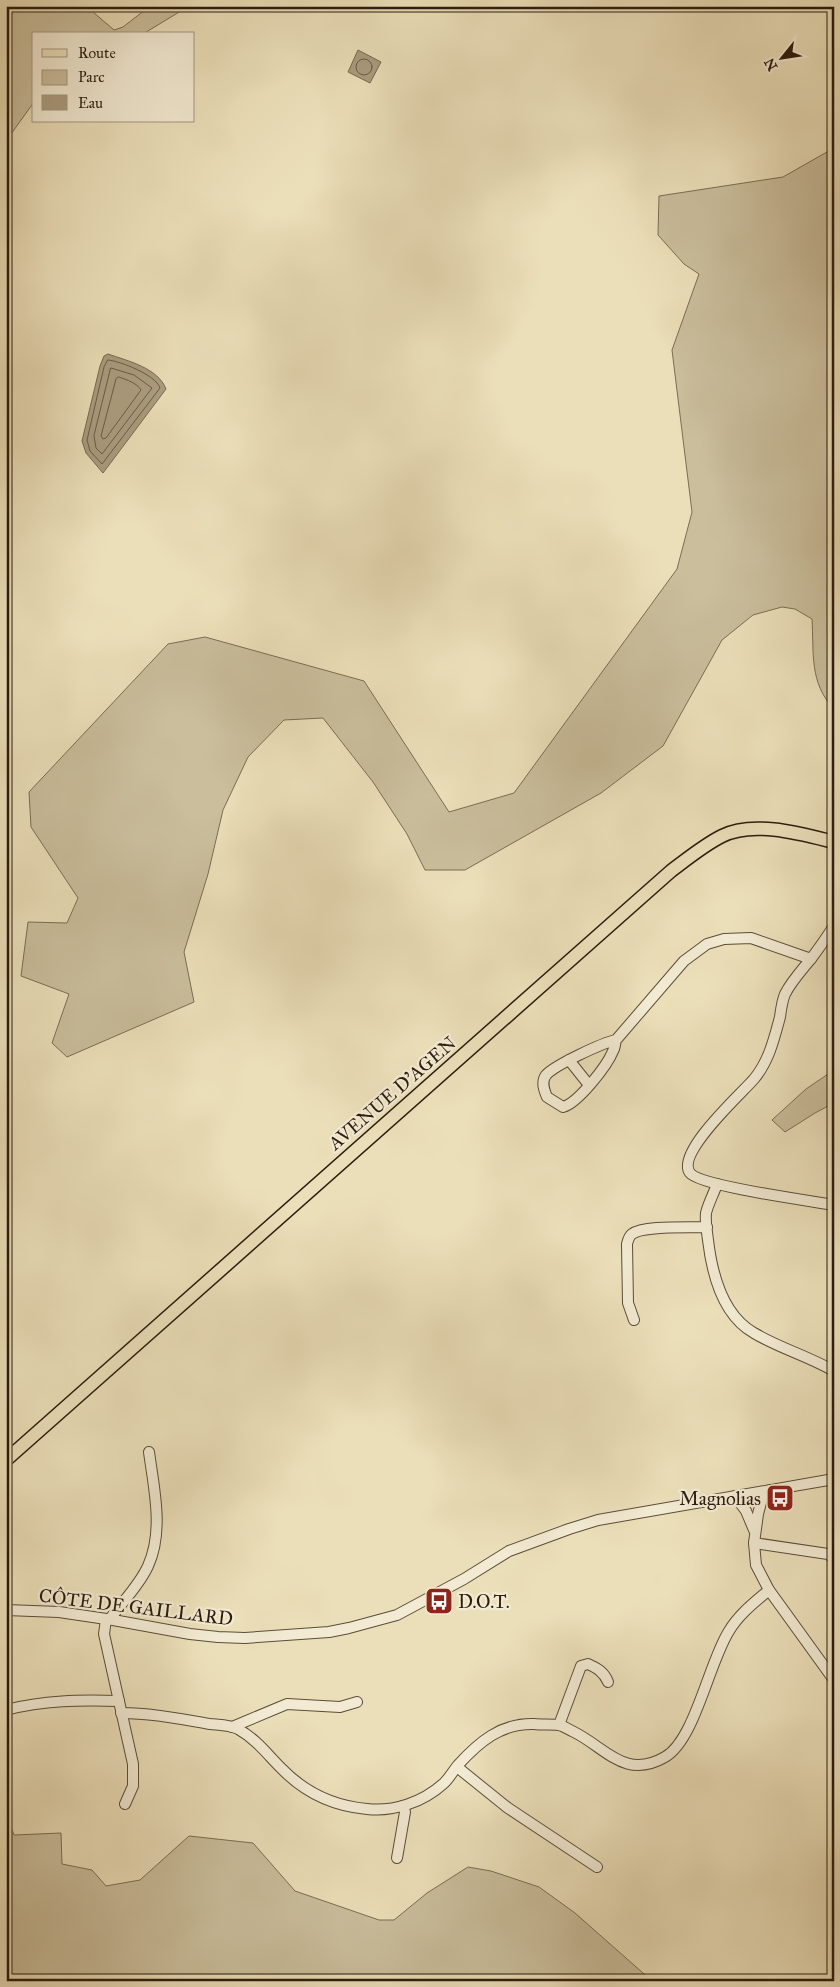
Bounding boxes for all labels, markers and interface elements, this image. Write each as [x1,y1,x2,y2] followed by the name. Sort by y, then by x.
[32,32,195,122] legend
[758,32,808,82] north arrow
[78,44,116,62] text: Route
[761,55,782,74] text: N
[78,68,105,86] text: Parc
[78,94,103,112] text: Eau
[323,1031,461,1155] street label: AVENUE D'AGEN
[765,1483,795,1513] bus stop icon: Magnolias
[679,1487,761,1511] place label: Magnolias
[38,1584,234,1630] street label: CÔTE DE GAILLARD
[424,1586,454,1616] bus stop icon: D.O.T.
[458,1590,510,1613] place label: D.O.T.

